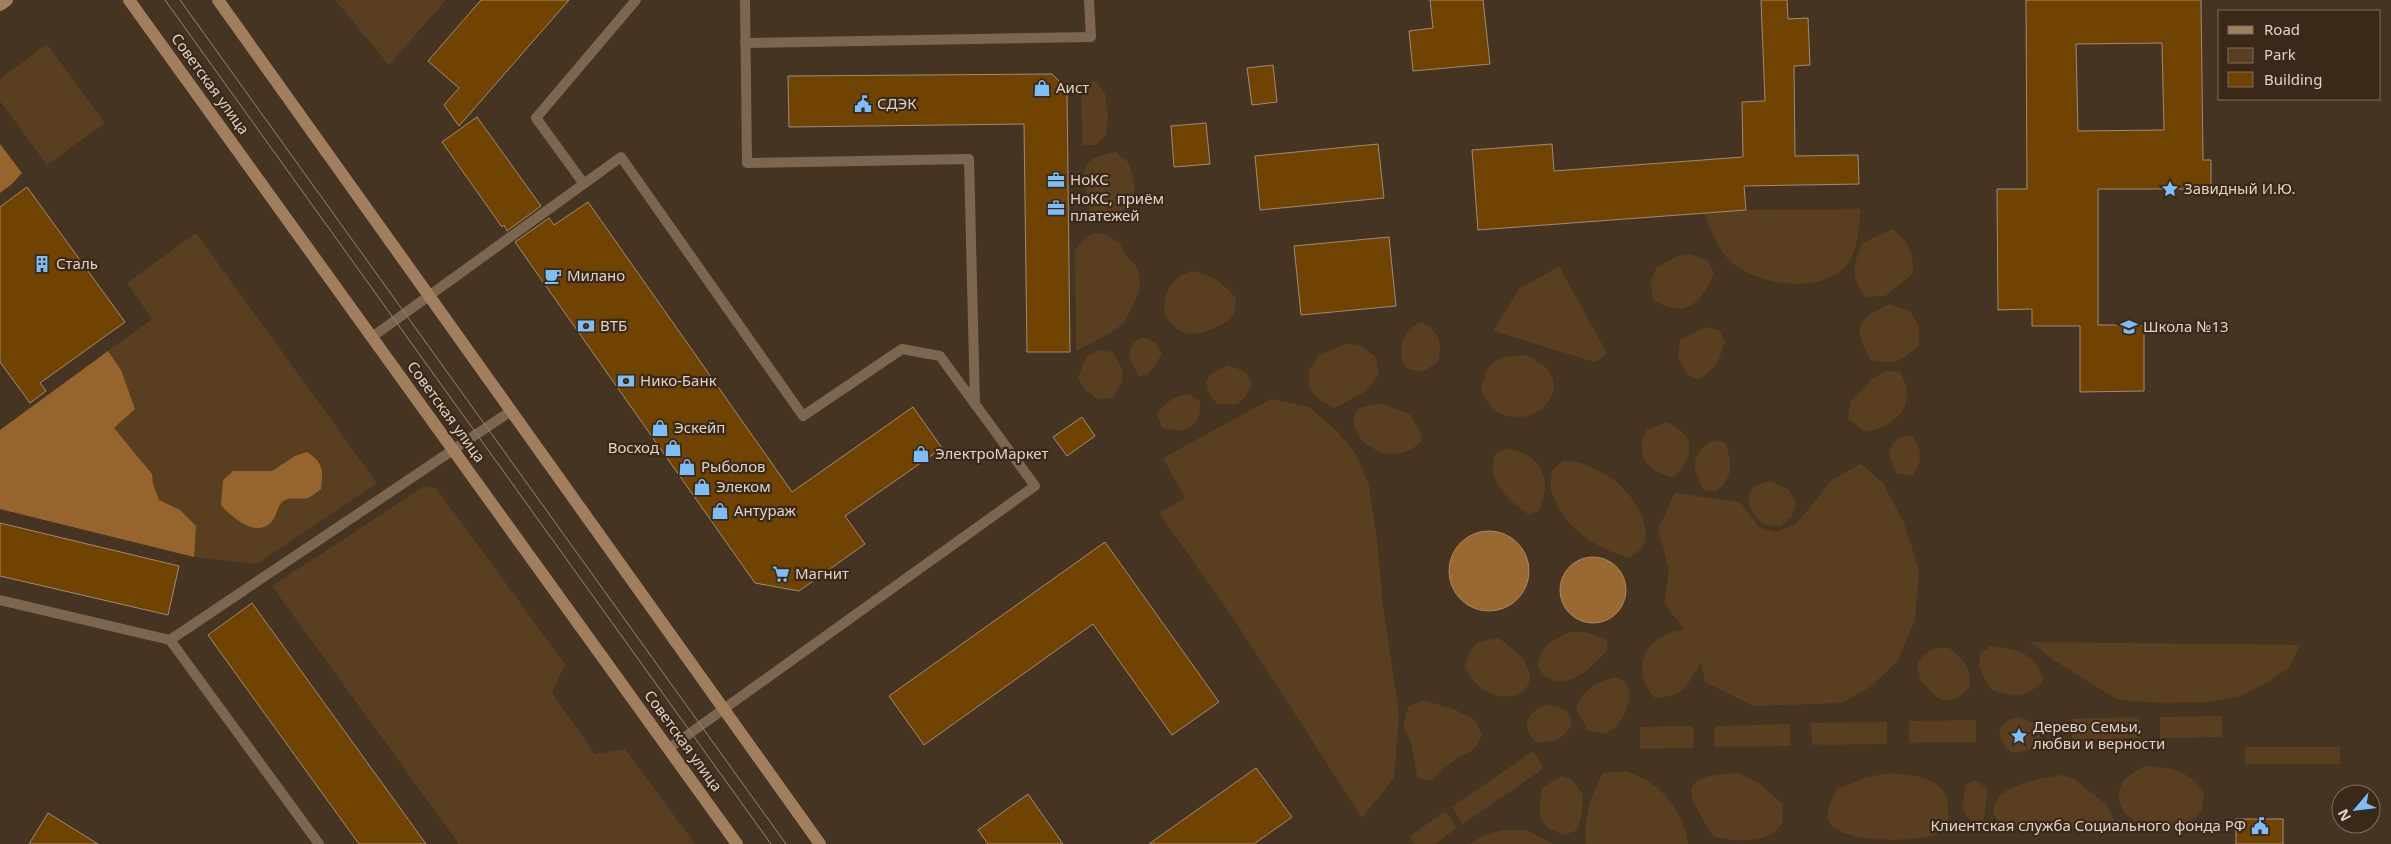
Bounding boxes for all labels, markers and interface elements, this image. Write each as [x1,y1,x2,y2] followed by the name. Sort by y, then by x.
[2218,10,2381,100] legend
[2264,19,2300,39] text: Road
[167,29,254,138] street label: Советская улица
[2264,44,2296,64] text: Park
[2264,69,2322,89] text: Building
[1056,77,1089,97] place label: Аист
[1032,78,1052,98] shop icon: Аист
[877,93,917,113] place label: СДЭК
[853,94,873,114] public building icon: СДЭК
[1070,169,1109,189] place label: НоКС
[1046,170,1066,190] office icon: НоКС
[2184,178,2295,198] place label: Завидный И.Ю.
[2160,179,2180,199] place icon: Завидный И.Ю.
[1070,188,1164,225] place label: НоКС, приём платежей
[1046,198,1066,218] office icon: НоКС, приём платежей
[56,253,98,273] place label: Сталь
[32,254,52,274] building icon: Сталь
[567,265,625,285] place label: Милано
[543,266,563,286] cafe icon: Милано
[600,315,627,335] place label: ВТБ
[576,316,596,336] bank icon: ВТБ
[2143,316,2229,336] place label: Школа №13
[2119,317,2139,337] school or university icon: Школа №13
[403,357,490,466] street label: Советская улица
[640,370,717,390] place label: Нико-Банк
[616,371,636,391] bank icon: Нико-Банк
[674,417,725,437] place label: Эскейп
[650,418,670,438] shop icon: Эскейп
[608,437,659,457] place label: Восход
[663,438,683,458] shop icon: Восход
[935,443,1048,463] place label: ЭлектроМаркет
[911,444,931,464] shop icon: ЭлектроМаркет
[701,456,766,476] place label: Рыболов
[677,457,697,477] shop icon: Рыболов
[716,476,771,496] place label: Элеком
[692,477,712,497] shop icon: Элеком
[734,500,797,520] place label: Антураж
[710,501,730,521] shop icon: Антураж
[795,563,849,583] place label: Магнит
[771,564,791,584] supermarket icon: Магнит
[640,686,727,795] street label: Советская улица
[2033,716,2165,753] place label: Дерево Семьи, любви и верности
[2009,726,2029,746] place icon: Дерево Семьи, любви и верности
[2331,784,2381,834] north arrow
[2333,806,2355,825] text: N
[1930,815,2246,835] place label: Клиентская служба Социального фонда РФ
[2250,816,2270,836] public building icon: Клиентская служба Социального фонда РФ

